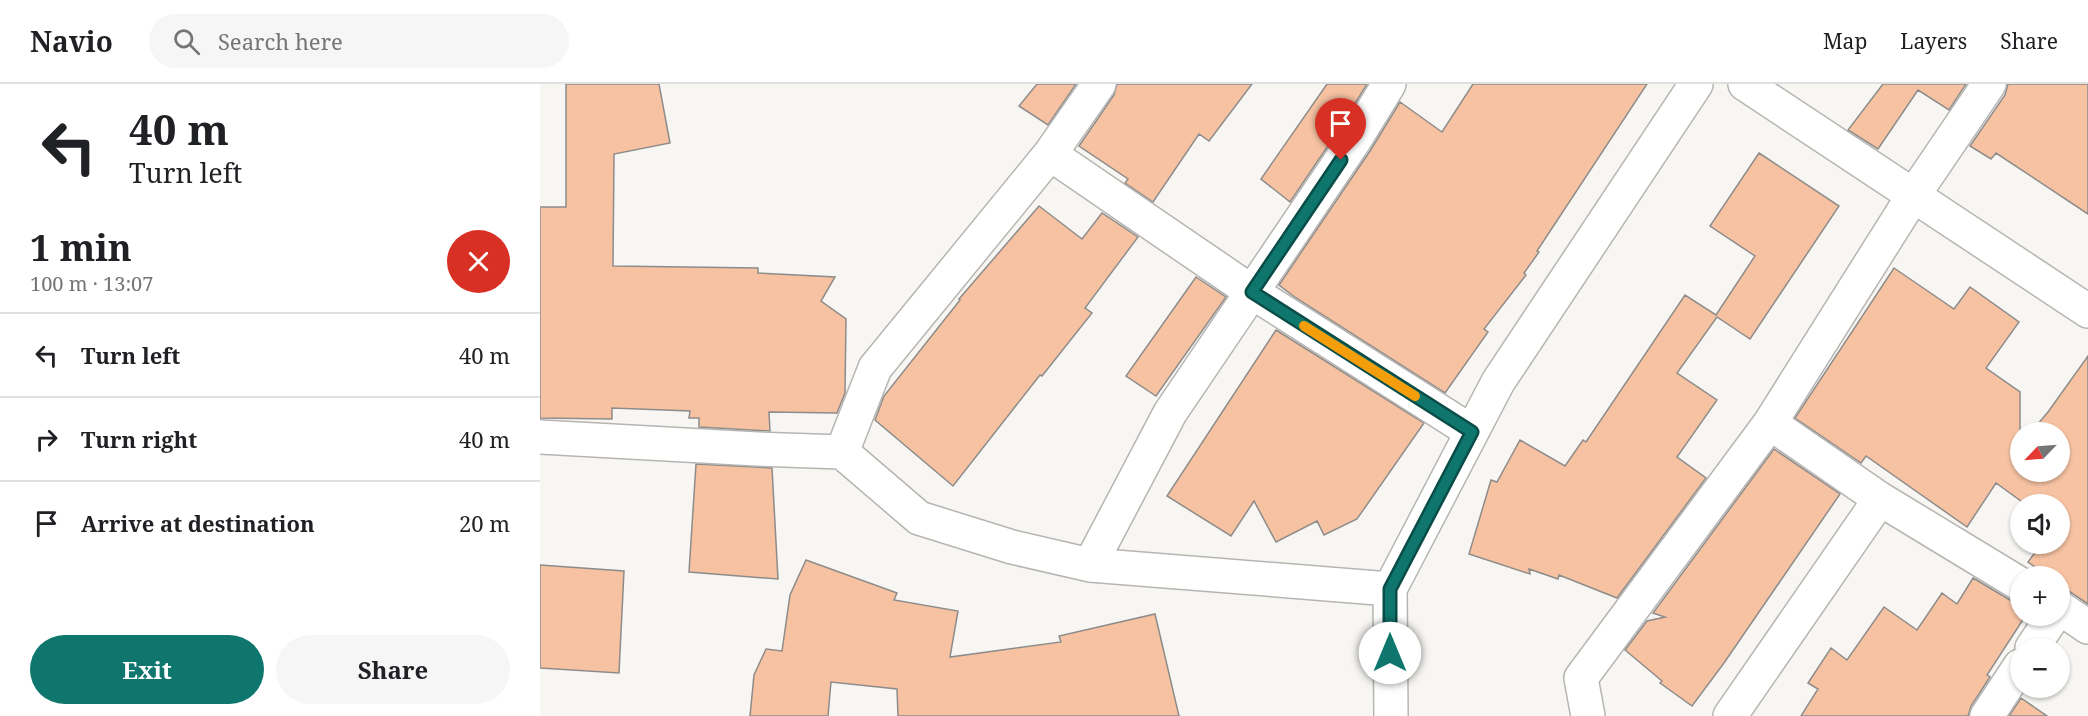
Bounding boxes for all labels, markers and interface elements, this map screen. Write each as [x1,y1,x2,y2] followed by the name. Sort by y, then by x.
[149,14,569,68] search box
[30,22,113,60] text: Navio
[170,25,203,58] icon: search
[218,26,343,56] text: Search here
[1823,27,1867,55] text: Map
[1900,27,1967,55] text: Layers
[2000,27,2058,55] text: Share
[1315,98,1366,160] pin
[129,100,229,157] text: 40 m
[1324,107,1357,140] icon: arrive
[30,108,108,186] icon: left
[129,154,242,191] text: Turn left
[30,223,132,272] text: 1 min
[447,230,510,293] button: close
[30,270,153,297] text: 100 m · 13:07
[30,339,63,372] icon: left
[81,340,180,370] text: Turn left
[459,340,510,370] text: 40 m
[2010,422,2070,482] north arrow
[2010,422,2070,698] map controls
[30,423,63,456] icon: right
[81,424,197,454] text: Turn right
[459,424,510,454] text: 40 m
[2010,494,2070,554] button: sound
[30,507,63,540] icon: arrive
[81,508,315,538] text: Arrive at destination
[459,508,510,538] text: 20 m
[2010,566,2070,626] button: +
[1358,621,1422,685] position arrow
[30,635,264,704] button: Exit
[276,635,510,704] button: Share
[2010,638,2070,698] button: −

